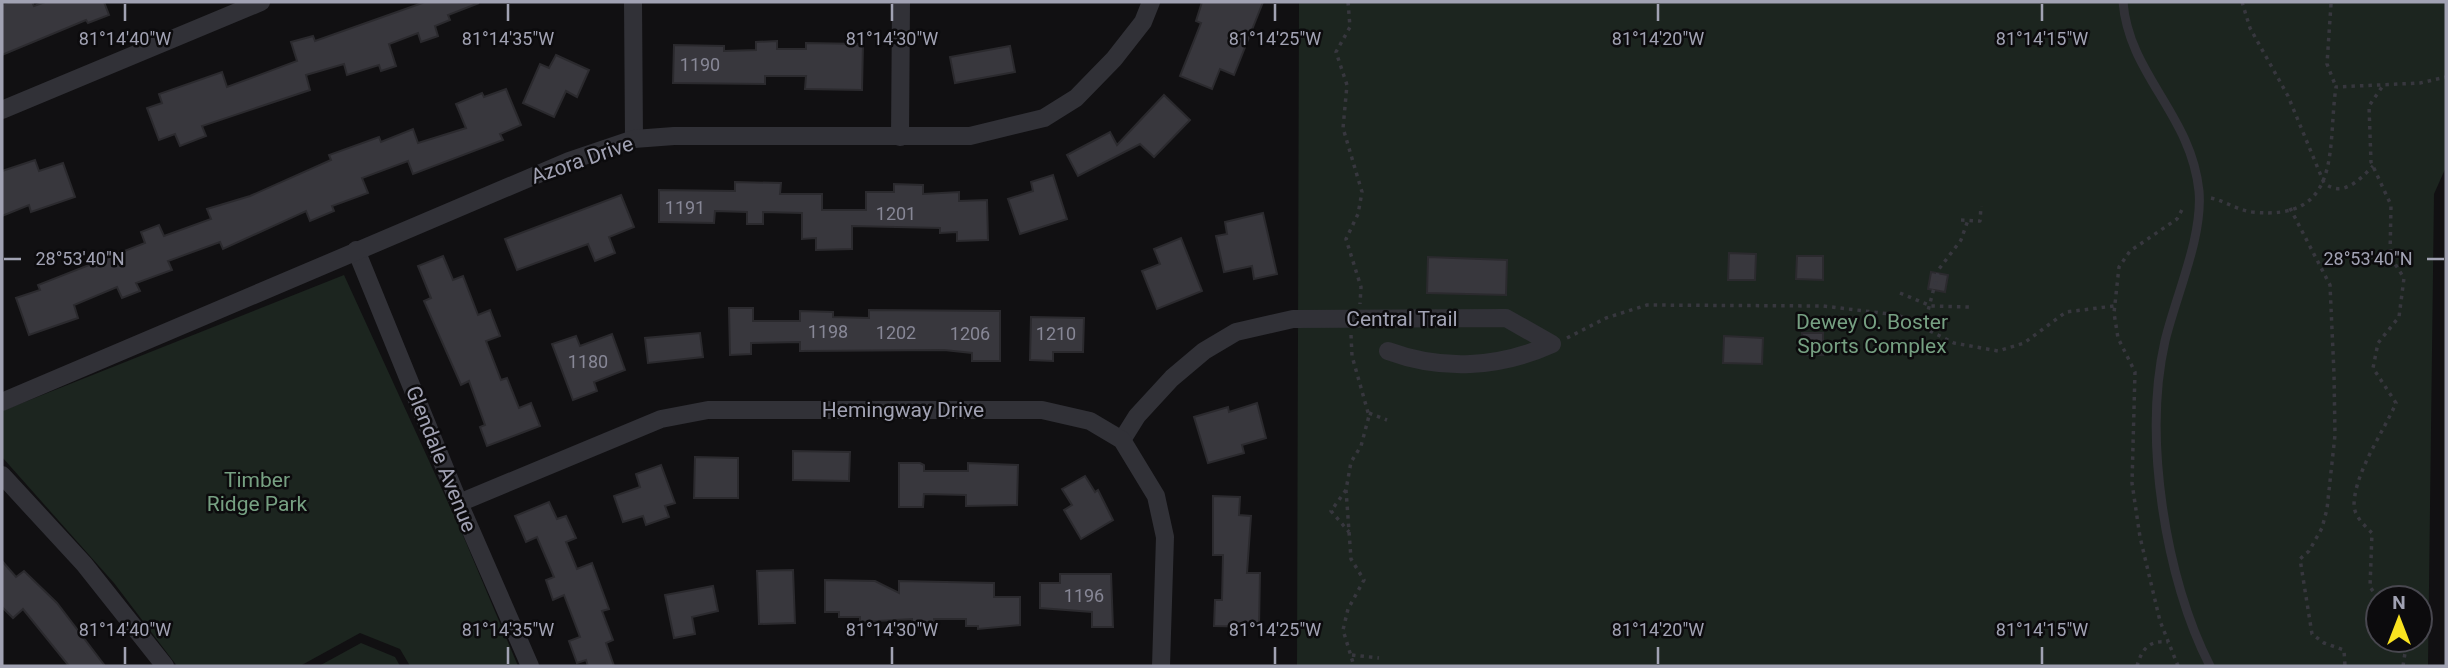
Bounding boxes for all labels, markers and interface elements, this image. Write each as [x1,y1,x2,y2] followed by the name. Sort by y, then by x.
[79,28,171,49] text: 81°14'40"W
[462,28,554,49] text: 81°14'35"W
[846,28,938,49] text: 81°14'30"W
[1229,28,1321,49] text: 81°14'25"W
[1612,28,1704,49] text: 81°14'20"W
[1996,28,2088,49] text: 81°14'15"W
[680,54,720,75] house number: 1190
[528,131,636,189] street label: Azora Drive
[665,197,705,218] house number: 1191
[876,203,916,224] house number: 1201
[35,248,125,269] text: 28°53'40"N
[2323,248,2413,269] text: 28°53'40"N
[1346,307,1458,331] street label: Central Trail
[1796,310,1948,358] park label: Dewey O. Boster Sports Complex
[808,321,848,342] house number: 1198
[876,322,916,343] house number: 1202
[950,323,990,344] house number: 1206
[1036,323,1076,344] house number: 1210
[568,351,608,372] house number: 1180
[401,382,481,536] street label: Glendale Avenue
[822,398,984,422] street label: Hemingway Drive
[207,468,308,516] park label: Timber Ridge Park
[2364,584,2434,654] north arrow
[1064,585,1104,606] house number: 1196
[2392,591,2406,614] text: N
[79,619,171,640] text: 81°14'40"W
[462,619,554,640] text: 81°14'35"W
[846,619,938,640] text: 81°14'30"W
[1229,619,1321,640] text: 81°14'25"W
[1612,619,1704,640] text: 81°14'20"W
[1996,619,2088,640] text: 81°14'15"W

